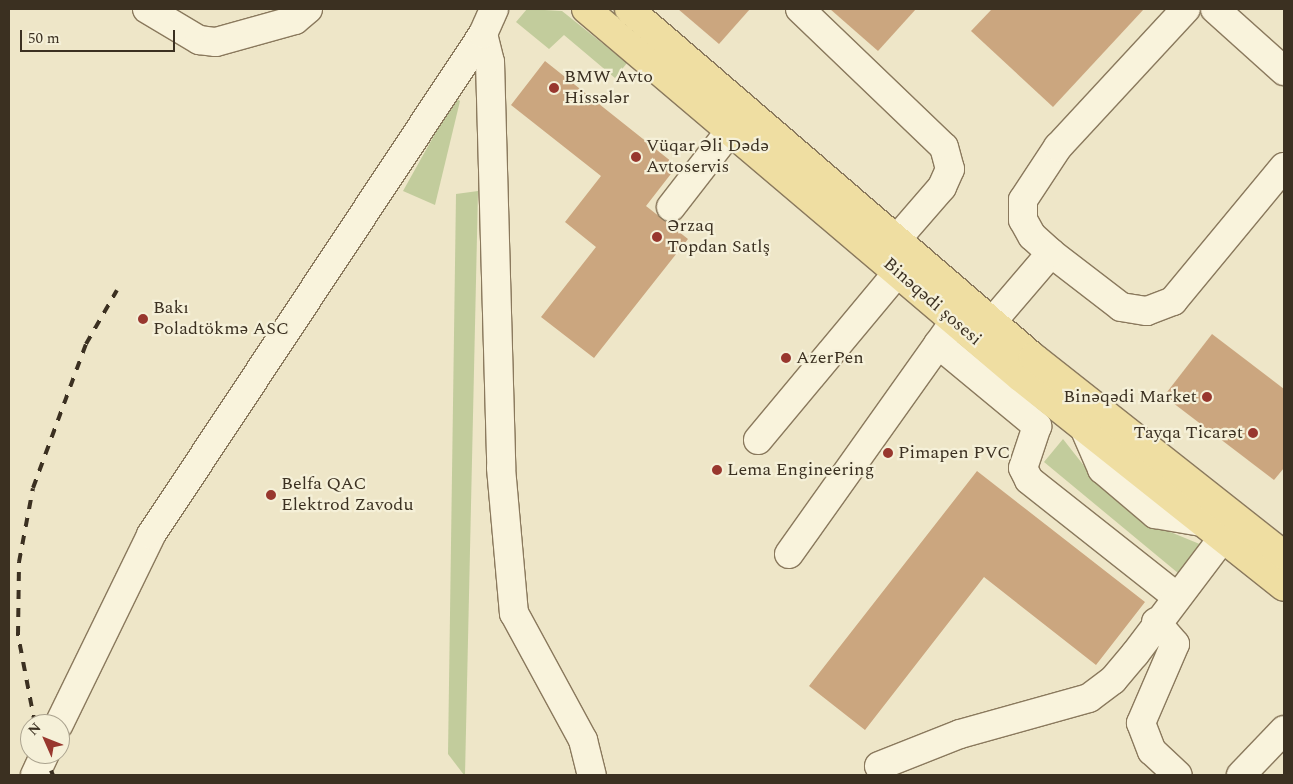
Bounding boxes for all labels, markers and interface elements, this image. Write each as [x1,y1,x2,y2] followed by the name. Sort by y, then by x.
[22,20,178,52] scale bar
[28,27,60,50] text: 50 m
[564,67,653,110] place label: BMW Avto Hissələr
[548,82,560,94] marker: BMW Avto Hissələr
[646,136,769,178] place label: Vüqar Əli Dədə Avtoservis
[630,151,642,163] marker: Vüqar Əli Dədə Avtoservis
[667,216,770,258] place label: Ərzaq Topdan Satlş
[651,231,663,243] marker: Ərzaq Topdan Satlş
[878,253,986,351] street label: Binəqədi şosesi
[153,298,289,340] place label: Bakı Poladtökmə ASC
[137,313,149,325] marker: Bakı Poladtökmə ASC
[796,347,864,369] place label: AzerPen
[780,352,792,364] marker: AzerPen
[1063,386,1197,408] place label: Binəqədi Market
[1201,391,1213,403] marker: Binəqədi Market
[1133,422,1243,444] place label: Tayqa Ticarət
[1247,427,1259,439] marker: Tayqa Ticarət
[898,442,1010,464] place label: Pimapen PVC
[882,447,894,459] marker: Pimapen PVC
[727,459,874,481] place label: Lema Engineering
[711,464,723,476] marker: Lema Engineering
[281,474,414,516] place label: Belfa QAC Elektrod Zavodu
[265,489,277,501] marker: Belfa QAC Elektrod Zavodu
[20,714,70,764] north arrow
[23,718,46,740] text: N

